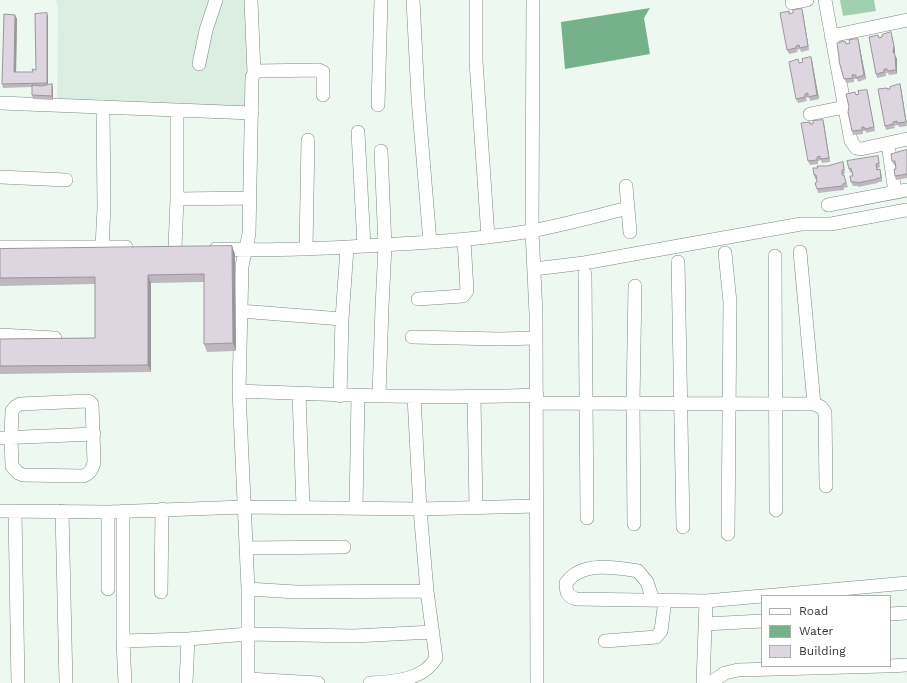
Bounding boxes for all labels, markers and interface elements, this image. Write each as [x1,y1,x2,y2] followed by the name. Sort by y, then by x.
[761,595,891,667] legend
[799,604,828,618] text: Road
[799,624,833,638] text: Water
[799,644,846,658] text: Building

